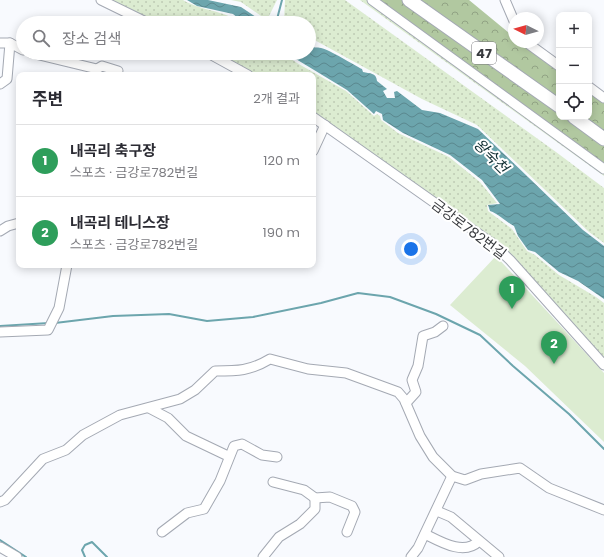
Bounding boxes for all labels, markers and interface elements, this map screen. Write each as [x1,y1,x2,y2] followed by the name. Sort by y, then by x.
[508,12,544,48] north arrow
[556,12,592,120] map controls
[556,12,592,48] button: +
[16,16,316,60] search box
[30,27,52,49] icon: search
[62,28,121,49] text: 장소 검색
[472,42,496,64] road number: 47
[556,48,592,84] button: −
[556,84,592,120] button: locate
[32,87,63,111] text: 주변
[253,89,300,108] text: 2개 결과
[469,134,515,179] water label: 왕숙천
[70,140,156,161] text: 내곡리 축구장
[43,151,47,170] text: 1
[263,151,300,170] text: 120 m
[70,163,198,182] text: 스포츠 · 금강로782번길
[427,194,511,264] street label: 금강로782번길
[70,212,170,233] text: 내곡리 테니스장
[41,223,49,242] text: 2
[263,223,300,242] text: 190 m
[70,235,198,254] text: 스포츠 · 금강로782번길
[401,239,421,259] your location
[499,276,525,309] pin: 1
[541,331,567,364] pin: 2

